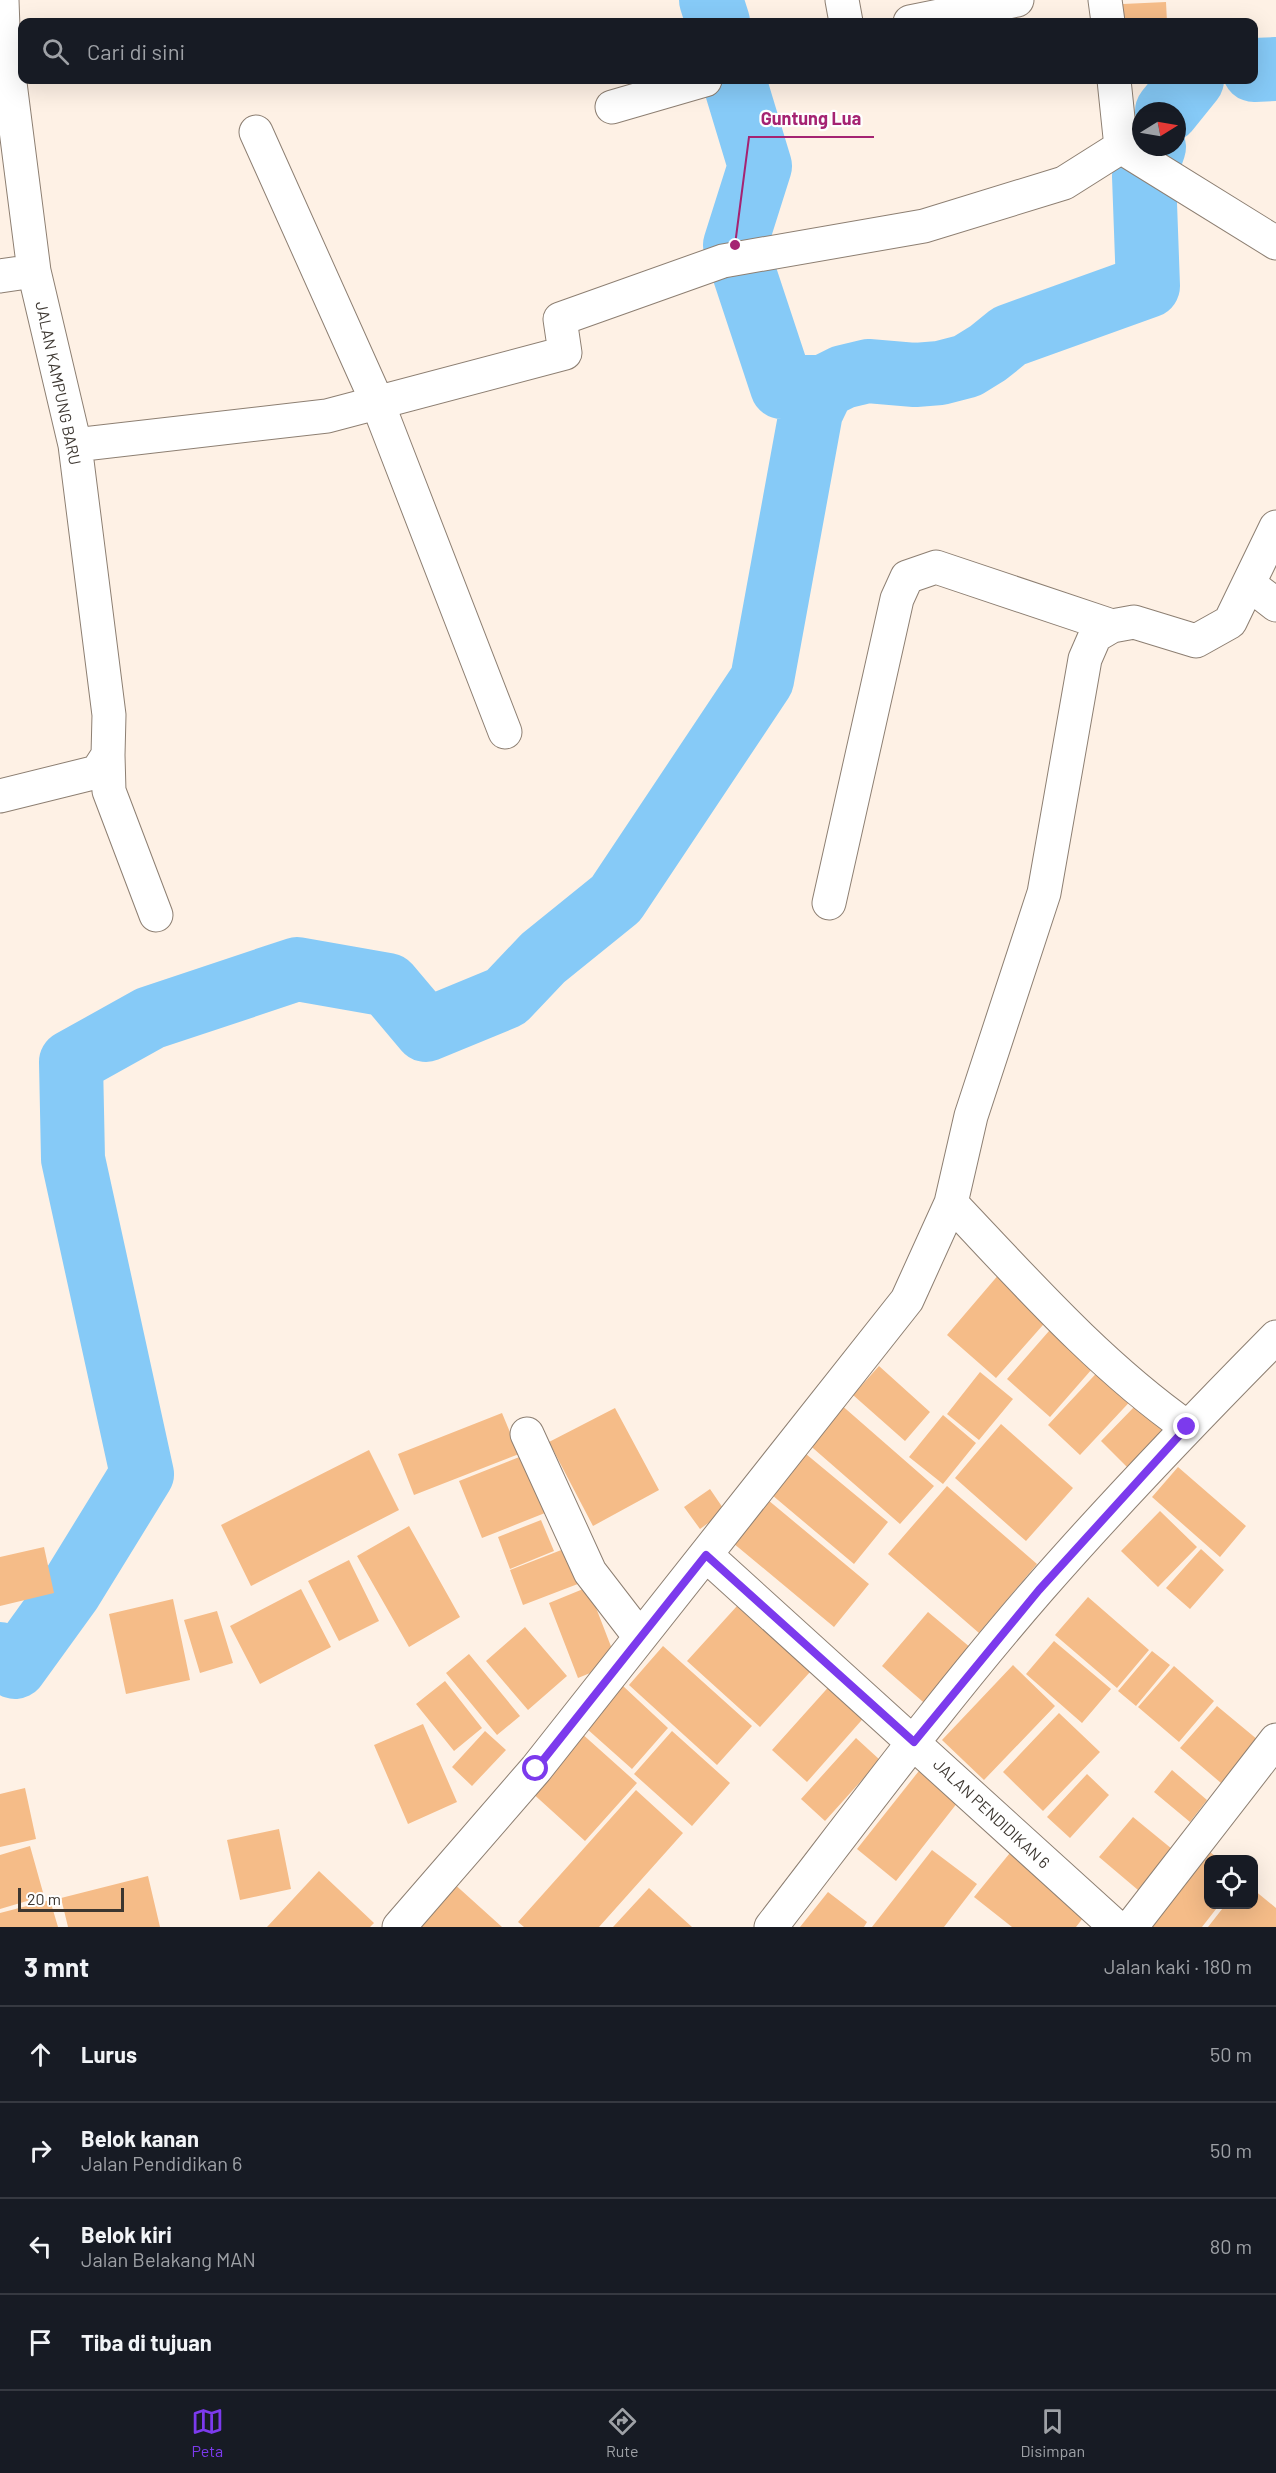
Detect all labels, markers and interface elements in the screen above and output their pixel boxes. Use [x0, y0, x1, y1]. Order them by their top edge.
search box [18, 18, 1258, 84]
icon: search [39, 35, 72, 68]
text: Cari di sini [87, 38, 185, 64]
callout: Guntung Lua [749, 101, 874, 137]
north arrow [1132, 102, 1186, 156]
text: Guntung Lua [761, 107, 861, 129]
street label: JALAN KAMPUNG BARU [32, 299, 86, 467]
route end [1173, 1413, 1199, 1439]
street label: JALAN PENDIDIKAN 6 [930, 1754, 1054, 1872]
route start [522, 1755, 548, 1781]
map controls [1204, 1855, 1258, 1909]
button: locate [1204, 1855, 1258, 1909]
scale bar [18, 1885, 124, 1912]
text: 20 m [27, 1889, 61, 1908]
text: 3 mnt [24, 1951, 89, 1982]
text: Jalan kaki · 180 m [1104, 1954, 1252, 1978]
icon: ahead [24, 2038, 57, 2071]
text: Lurus [81, 2041, 137, 2067]
text: 50 m [1210, 2042, 1252, 2066]
text: Belok kanan [81, 2125, 199, 2151]
icon: right [24, 2134, 57, 2167]
text: 50 m [1210, 2138, 1252, 2162]
text: Jalan Pendidikan 6 [81, 2151, 242, 2175]
text: Belok kiri [81, 2221, 172, 2247]
icon: left [24, 2230, 57, 2263]
text: 80 m [1210, 2234, 1252, 2258]
text: Jalan Belakang MAN [81, 2247, 256, 2271]
icon: arrive [24, 2326, 57, 2359]
text: Tiba di tujuan [81, 2329, 212, 2355]
tab: Peta [191, 2405, 224, 2460]
tab: Rute [606, 2405, 639, 2460]
tab: Disimpan [1020, 2405, 1085, 2460]

